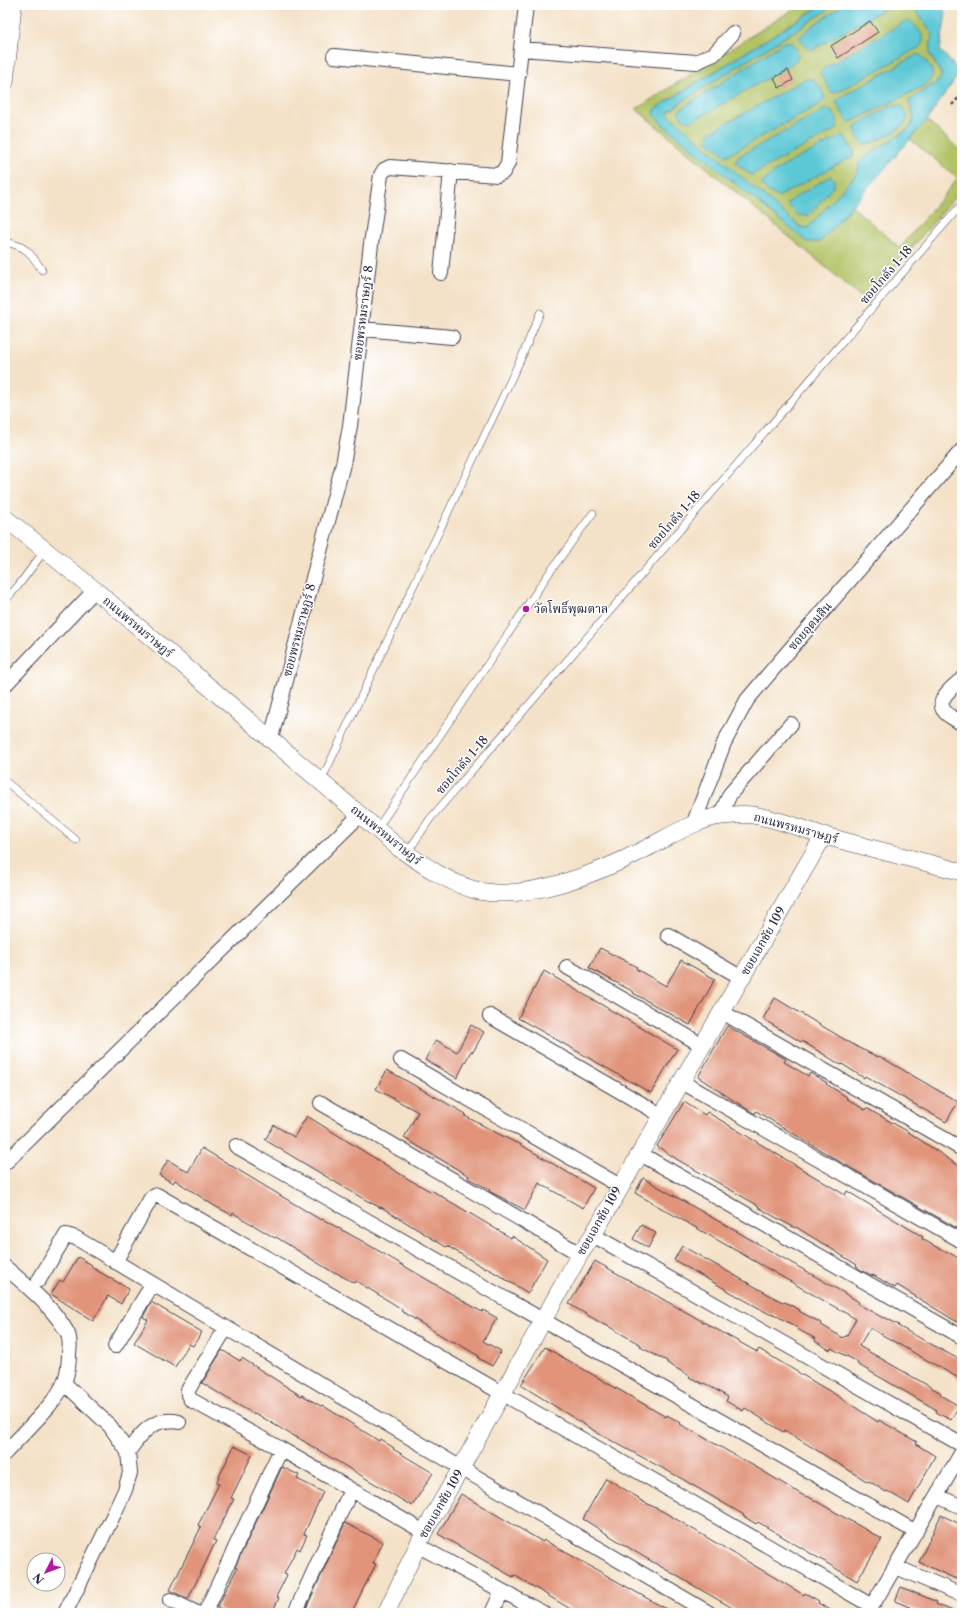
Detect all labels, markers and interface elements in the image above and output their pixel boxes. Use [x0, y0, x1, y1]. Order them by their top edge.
street label: ซอยโกดัง 1-18 [855, 242, 915, 307]
street label: ซอยพรหมราษฎร์ 8 [349, 265, 376, 361]
street label: ซอยโกดัง 1-18 [643, 487, 703, 552]
street label: ซอยพรหมราษฎร์ 8 [279, 582, 318, 678]
street label: ถนนพรหมราษฎร์ [100, 593, 177, 661]
street label: ซอยอุดมสิน [785, 598, 836, 654]
place label: วัดโพธิ์พุฒตาล [534, 600, 608, 617]
marker: วัดโพธิ์พุฒตาล [521, 604, 531, 614]
street label: ซอยโกดัง 1-18 [431, 732, 491, 797]
street label: ถนนพรหมราษฎร์ [348, 801, 425, 868]
street label: ถนนพรหมราษฎร์ [752, 809, 841, 846]
street label: ซอยเอกชัย 109 [737, 904, 788, 978]
street label: ซอยเอกชัย 109 [573, 1184, 624, 1258]
street label: ซอยเอกชัย 109 [415, 1467, 466, 1541]
north arrow [26, 1552, 66, 1592]
text: N [30, 1570, 47, 1587]

